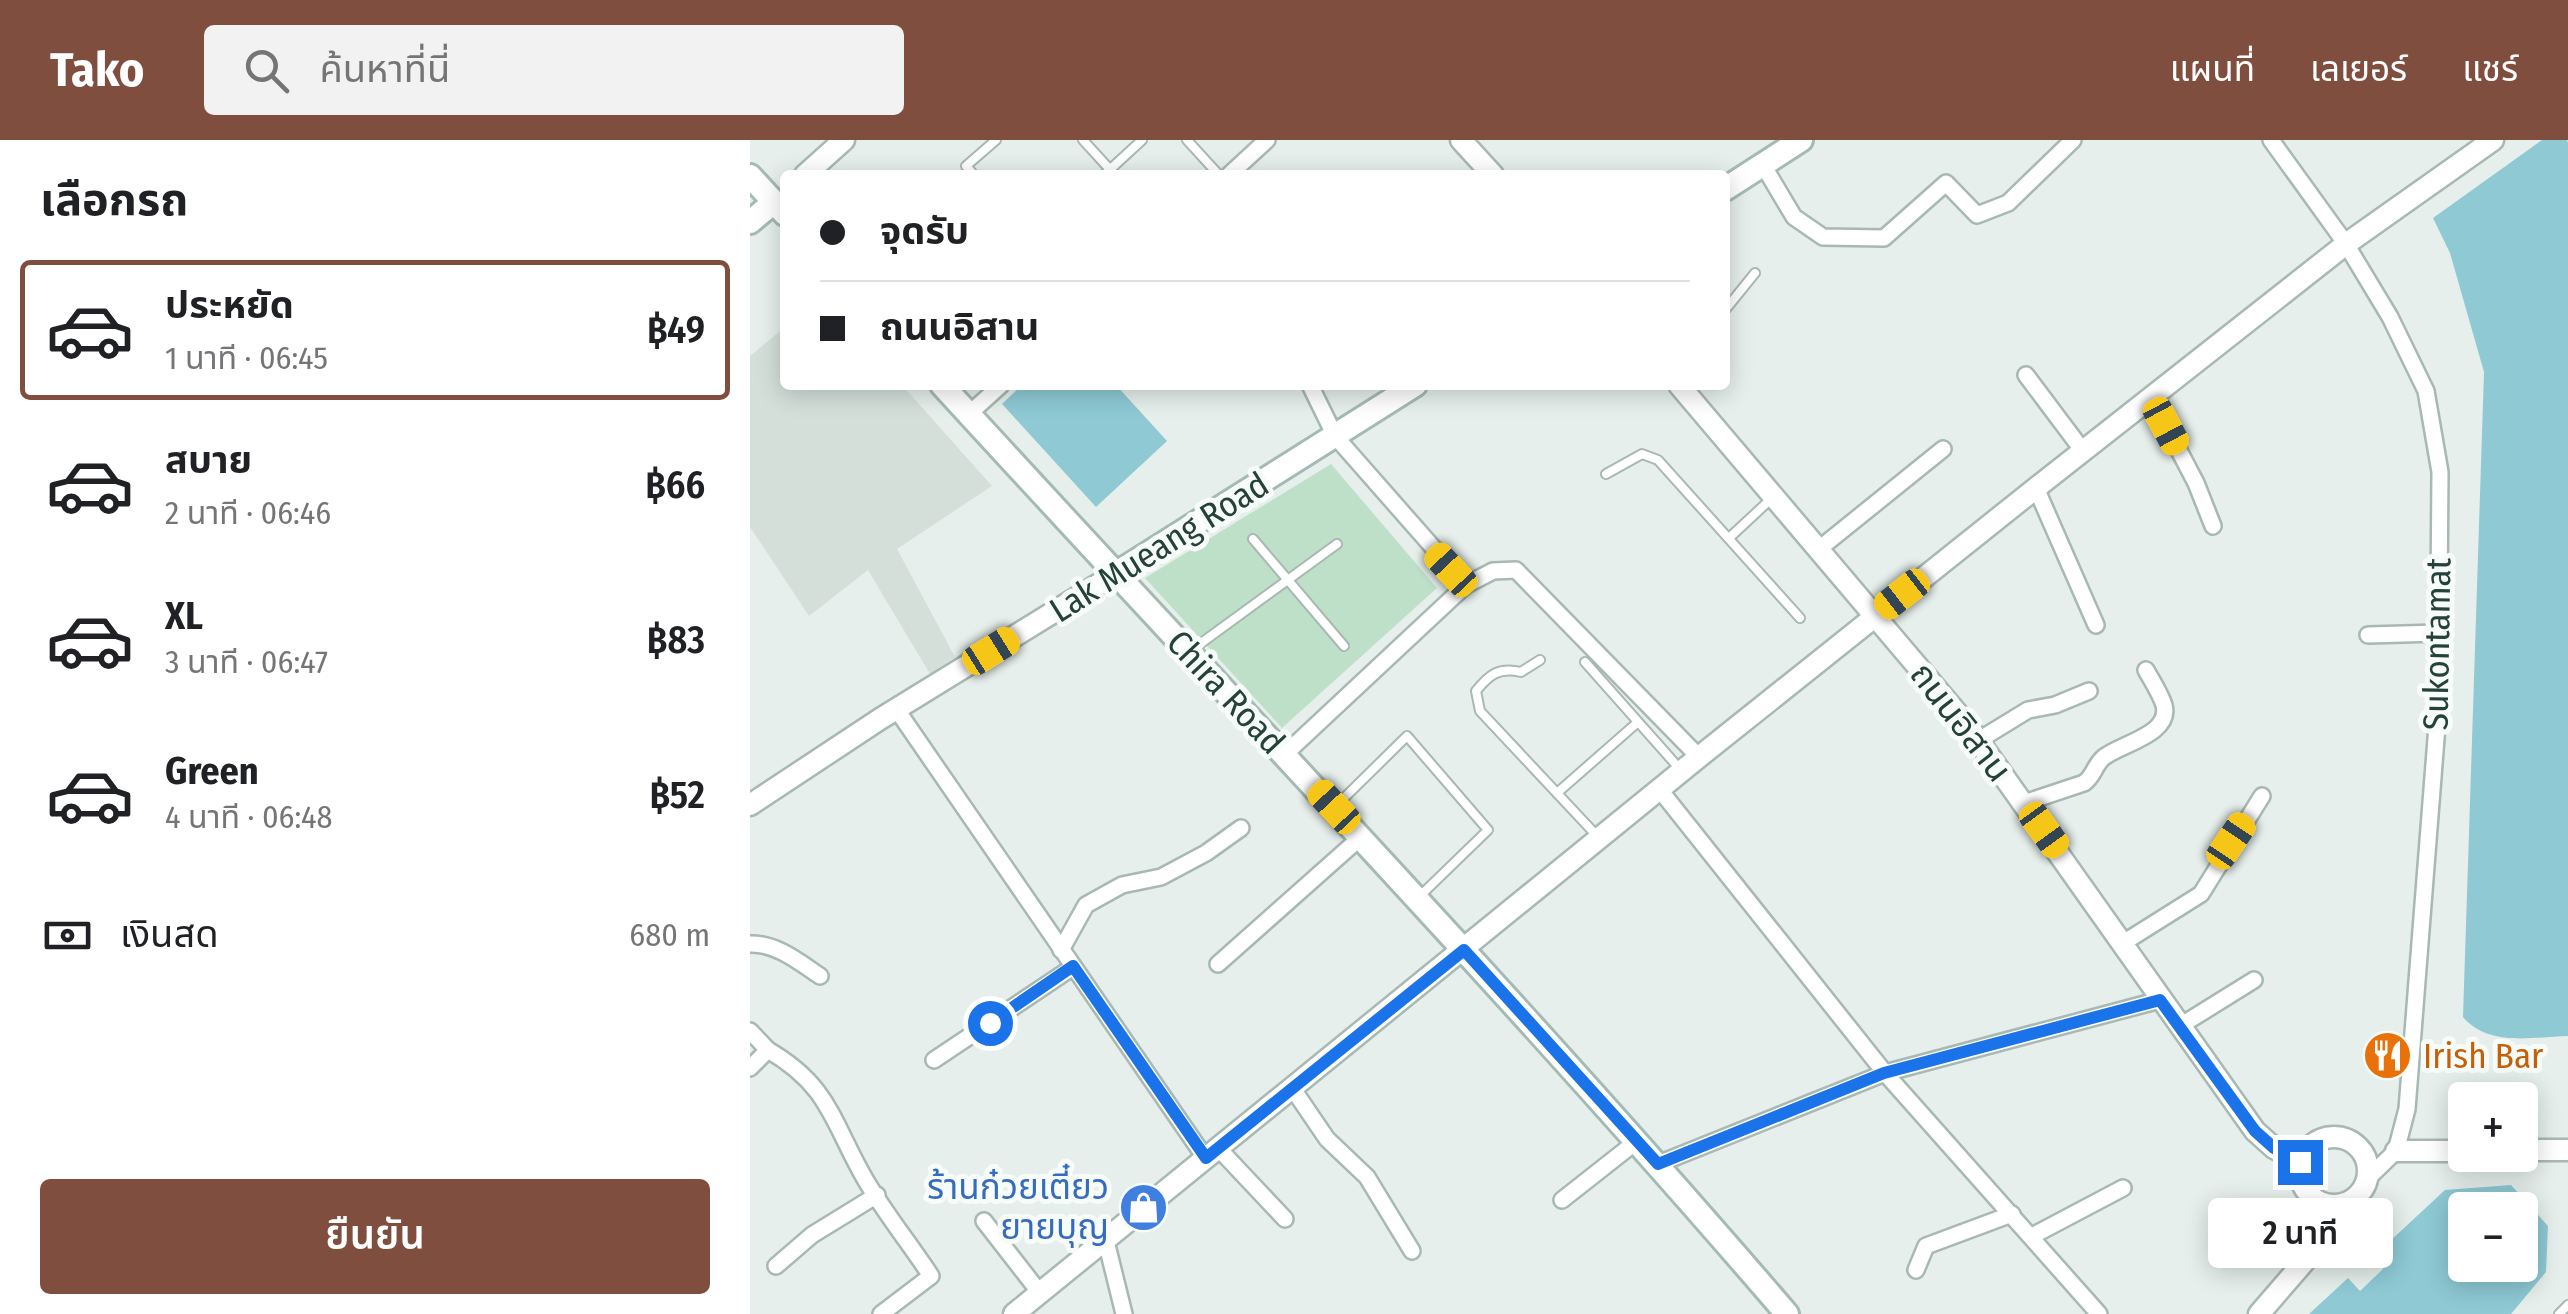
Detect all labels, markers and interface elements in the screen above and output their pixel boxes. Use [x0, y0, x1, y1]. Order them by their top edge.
search box [204, 25, 904, 115]
text: Tako [50, 41, 144, 99]
icon: search [239, 43, 294, 98]
text: ค้นหาที่นี่ [319, 46, 450, 92]
text: แผนที่ [2170, 48, 2255, 90]
text: เลเยอร์ [2310, 48, 2407, 90]
text: แชร์ [2462, 48, 2518, 90]
text: เลือกรถ [40, 173, 188, 227]
text: จุดรับ [880, 208, 969, 254]
text: ประหยัด [165, 282, 294, 328]
icon: car [45, 285, 135, 375]
text: ถนนอิสาน [880, 304, 1039, 350]
text: ฿49 [647, 307, 705, 353]
text: 1 นาที · 06:45 [165, 339, 328, 377]
car [2139, 392, 2193, 460]
text: สบาย [165, 437, 252, 483]
icon: car [45, 440, 135, 530]
text: ฿66 [645, 462, 705, 508]
street label: Lak Mueang Road [1042, 463, 1276, 631]
text: 2 นาที · 06:46 [165, 494, 331, 532]
car [1420, 538, 1482, 602]
street label: Sukontamat [2414, 557, 2460, 731]
car [1869, 564, 1935, 624]
text: XL [165, 593, 203, 639]
icon: car [45, 595, 135, 685]
text: ฿83 [647, 617, 705, 663]
street label: Chira Road [1158, 621, 1294, 763]
car [958, 622, 1024, 680]
text: 3 นาที · 06:47 [165, 643, 328, 681]
street label: ถนนอิสาน [1901, 654, 2021, 790]
text: Green [165, 748, 259, 794]
icon: car [45, 750, 135, 840]
text: ฿52 [649, 772, 705, 818]
car [1303, 775, 1365, 839]
car [2014, 797, 2074, 863]
text: 4 นาที · 06:48 [165, 798, 333, 836]
car [2202, 808, 2260, 874]
icon: cash [40, 908, 95, 963]
text: เงินสด [120, 911, 219, 957]
text: 680 m [629, 916, 710, 954]
route start [968, 1001, 1013, 1046]
restaurant icon: Irish Bar [2362, 1030, 2414, 1082]
place label: Irish Bar [2423, 1035, 2543, 1077]
map controls [2448, 1082, 2538, 1282]
button: + [2448, 1082, 2538, 1172]
route end [2278, 1140, 2323, 1185]
place label: ร้านก๋วยเตี๋ยว ยายบุญ [927, 1163, 1109, 1248]
button: ยืนยัน [40, 1179, 710, 1294]
shop icon: ร้านก๋วยเตี๋ยว ยายบุญ [1118, 1181, 1170, 1233]
button: − [2448, 1192, 2538, 1282]
callout: 2 นาที [2208, 1197, 2392, 1267]
text: 2 นาที [2263, 1214, 2338, 1252]

